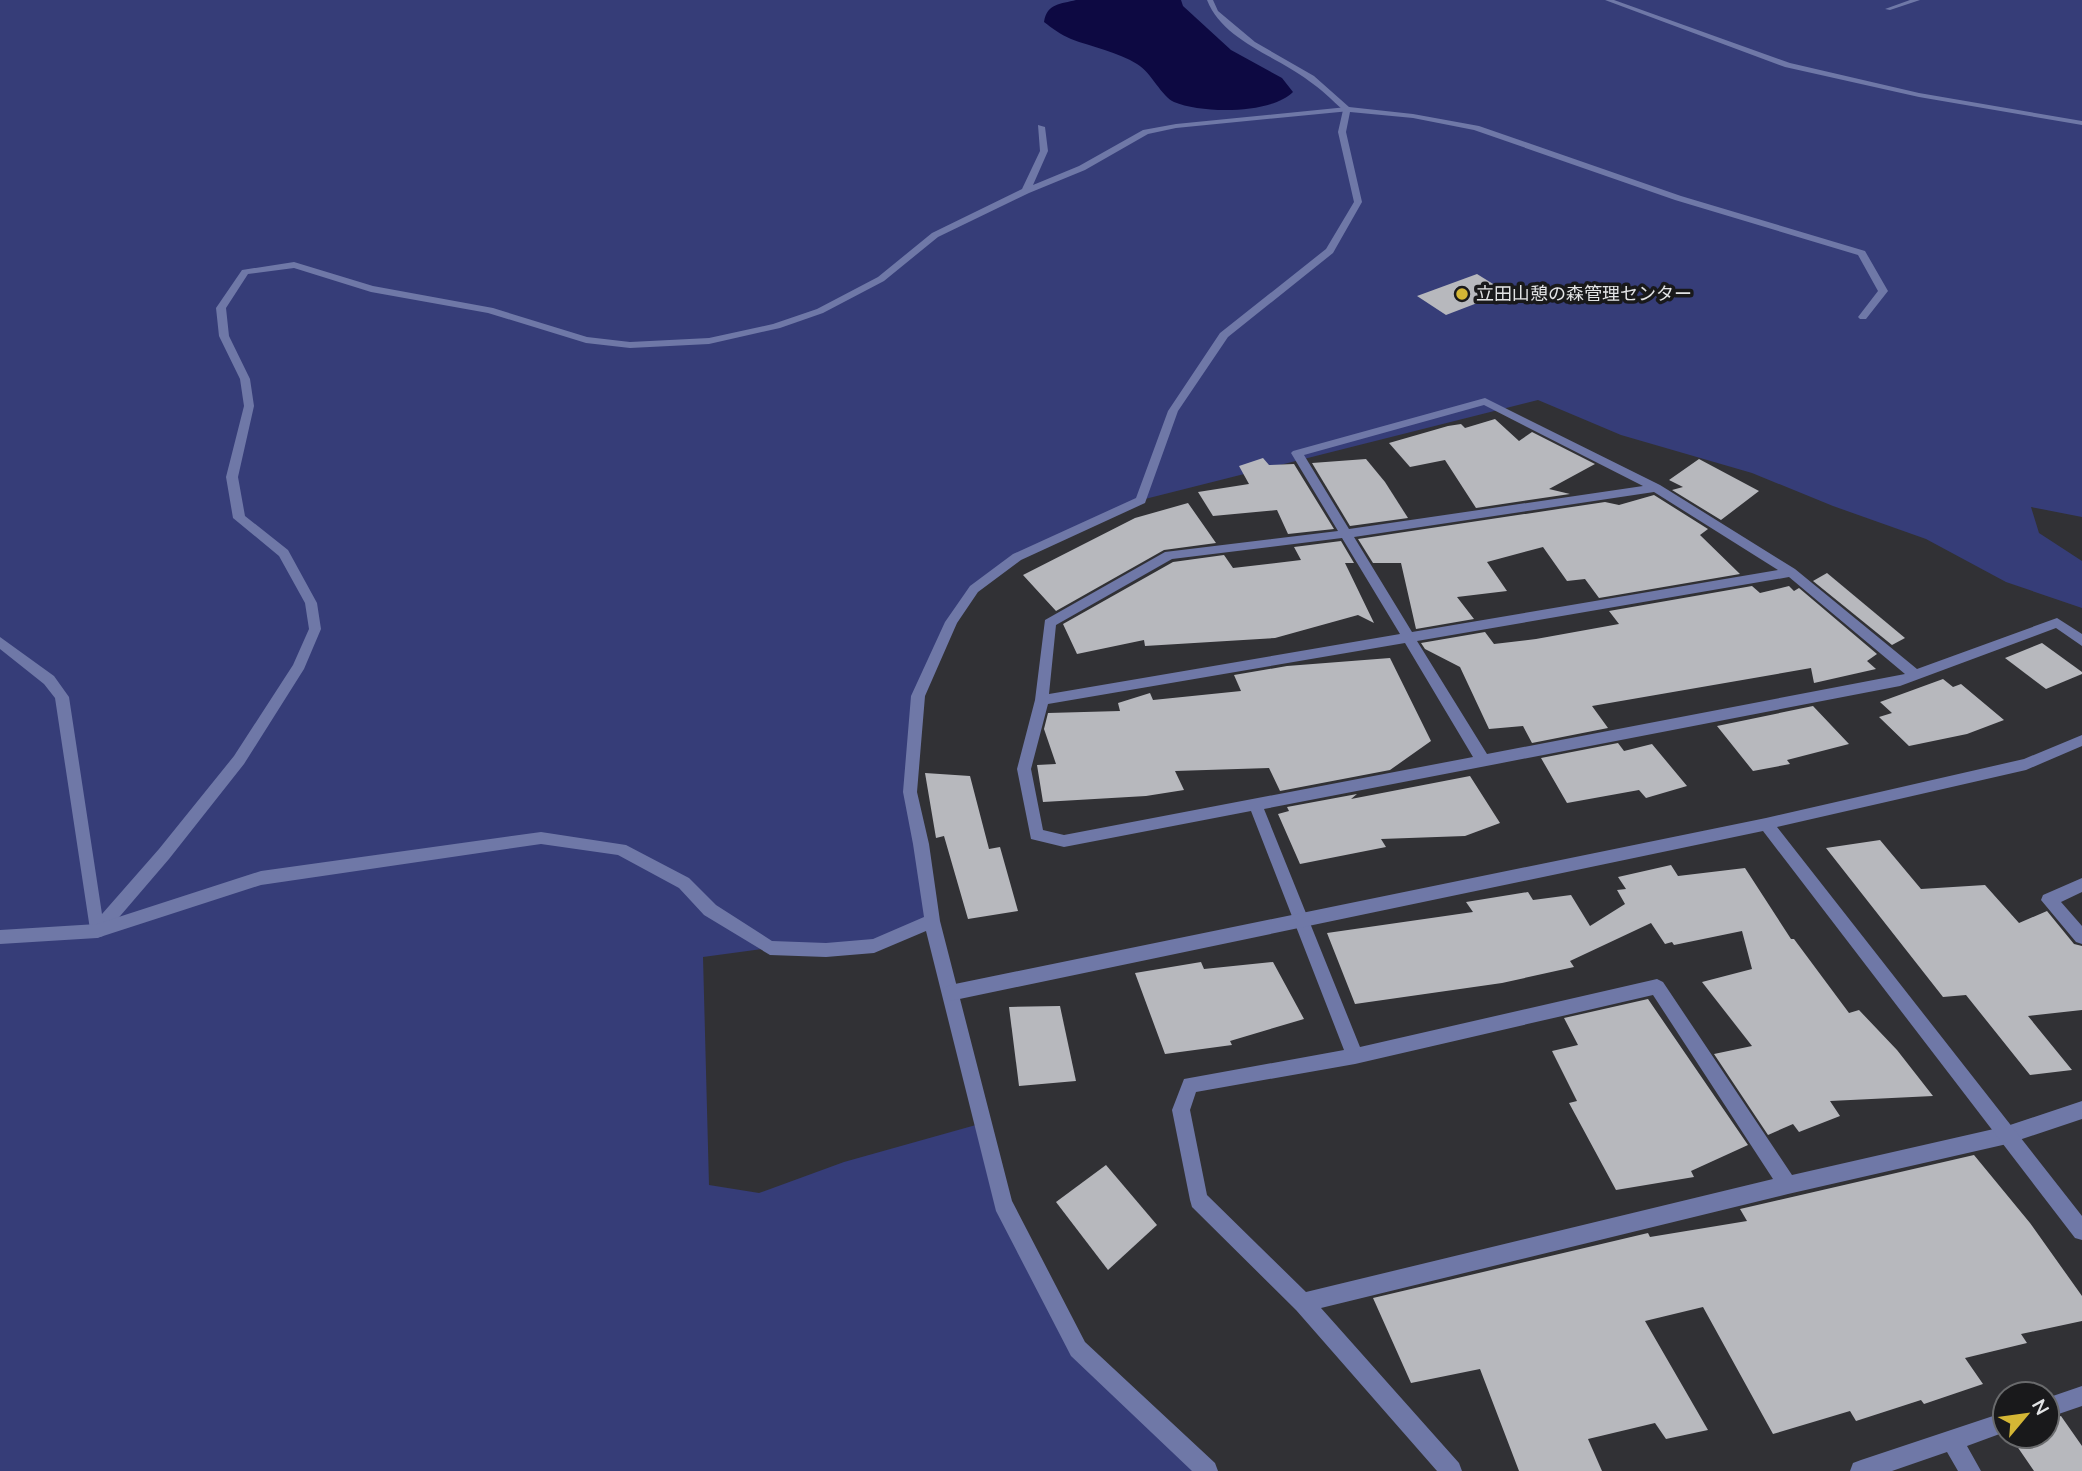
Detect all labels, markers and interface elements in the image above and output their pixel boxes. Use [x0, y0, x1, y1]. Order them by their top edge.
place label: 立田山憩の森管理センター [1476, 282, 1692, 305]
marker: 立田山憩の森管理センター [1454, 286, 1470, 302]
north arrow [1991, 1380, 2061, 1450]
text: N [2027, 1395, 2055, 1419]

